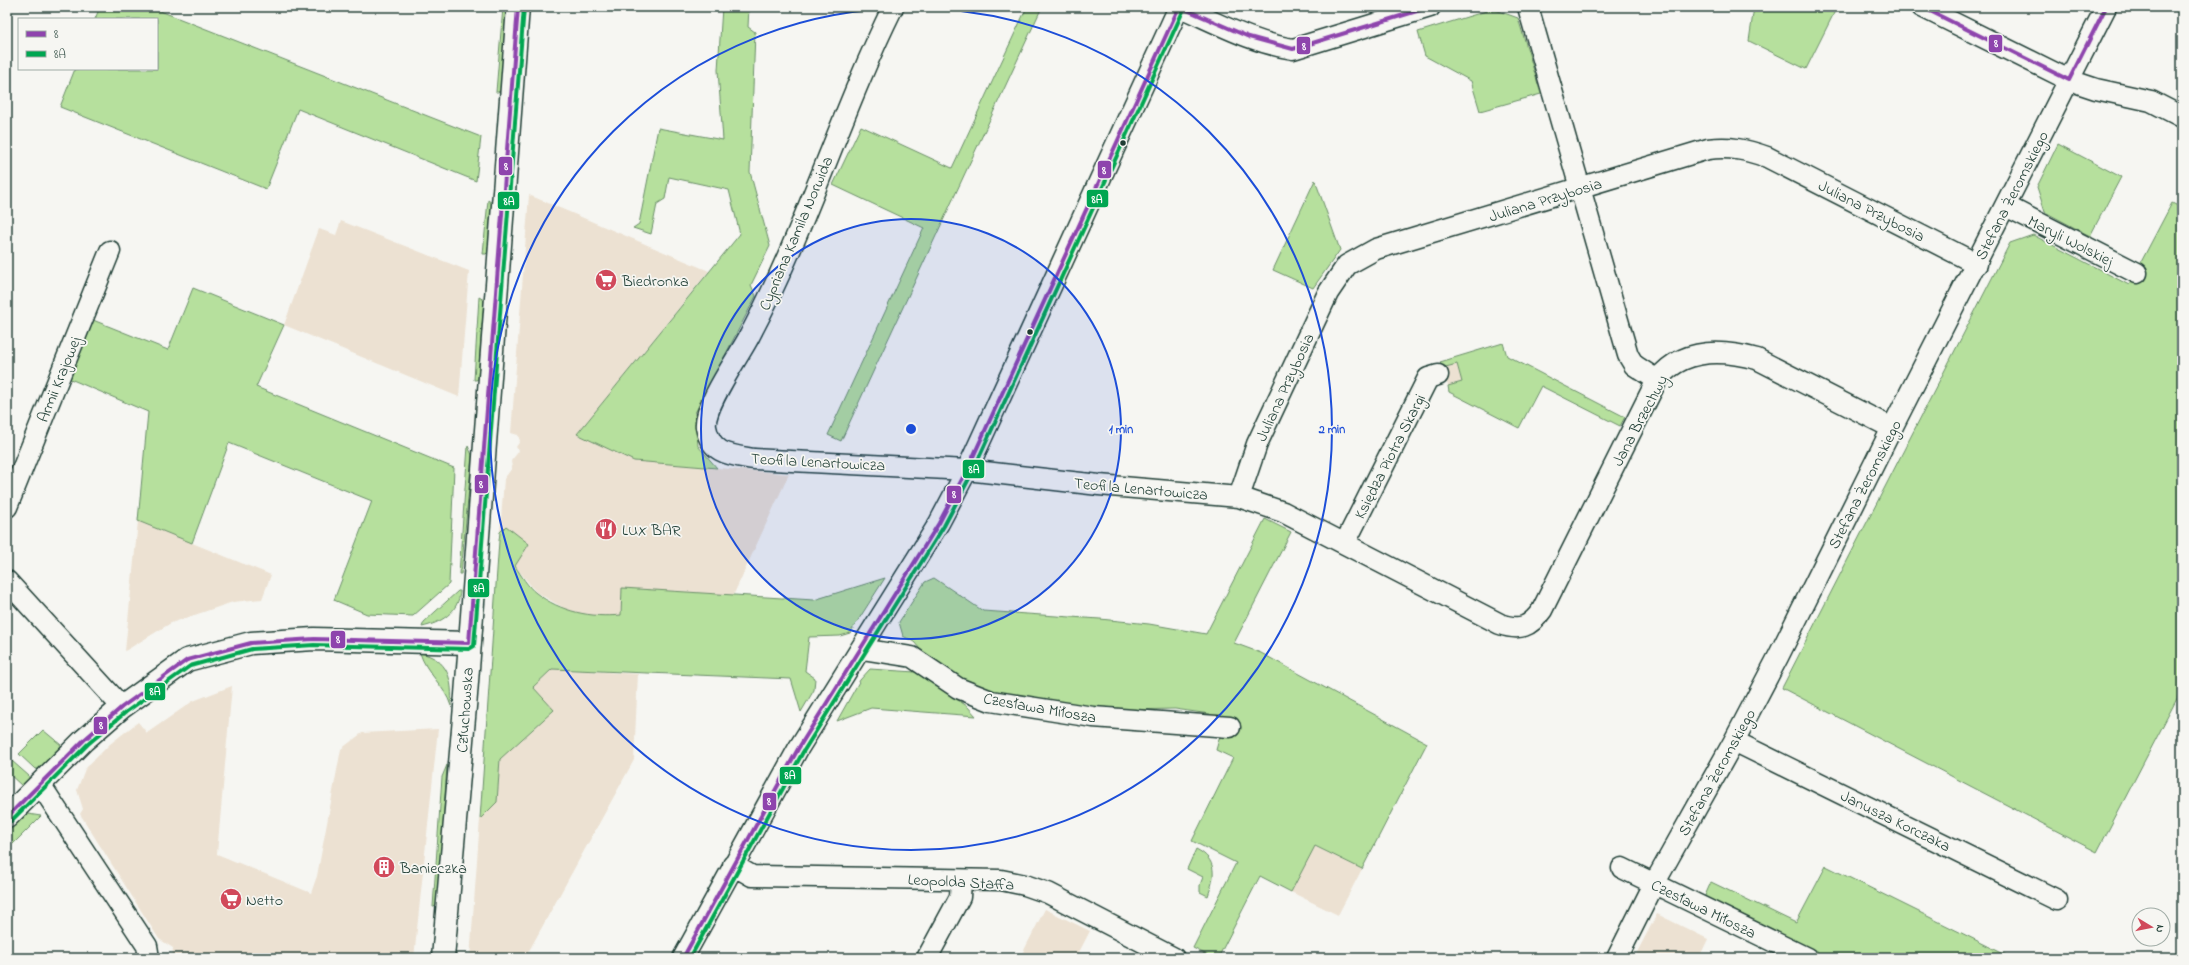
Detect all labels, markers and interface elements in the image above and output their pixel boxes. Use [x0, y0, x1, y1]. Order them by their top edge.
legend [18, 18, 158, 70]
text: 8 [54, 26, 59, 44]
line badge: 8 [1988, 34, 2003, 53]
line badge: 8 [1296, 36, 1311, 55]
text: 8 [1993, 36, 1999, 52]
text: 8 [1301, 39, 1307, 55]
text: 8A [54, 46, 66, 64]
street label: Stefana Żeromskiego [1970, 127, 2056, 265]
unlabelled marker [1118, 138, 1128, 148]
street label: Cypriana Kamila Norwida [753, 153, 840, 315]
line badge: 8 [498, 156, 513, 176]
text: 8 [503, 159, 509, 175]
line badge: 8 [1097, 160, 1112, 179]
text: 8 [1101, 163, 1107, 179]
street label: Juliana Przybosia [1486, 172, 1605, 229]
street label: Juliana Przybosia [1814, 175, 1929, 249]
line badge: 8A [1086, 189, 1109, 208]
line badge: 8A [497, 191, 520, 210]
text: 8A [1091, 192, 1103, 208]
text: 8A [503, 194, 515, 210]
street label: Maryli Wolskiej [2023, 210, 2118, 274]
supermarket icon: Biedronka [593, 267, 619, 293]
place label: Biedronka [621, 270, 689, 294]
unlabelled marker [1025, 327, 1035, 337]
street label: Juliana Przybosia [1250, 330, 1321, 446]
street label: Armii Krajowej [32, 332, 88, 426]
street label: Jana Brzechwy [1607, 371, 1675, 471]
street label: Księdza Piotra Skargi [1349, 390, 1433, 524]
street label: Stefana Żeromskiego [1823, 416, 1909, 554]
text: 1 min [1109, 421, 1133, 439]
text: 2 min [1318, 421, 1345, 439]
centre of rings [904, 422, 918, 436]
street label: Teofila Lenartowicza [750, 447, 886, 478]
line badge: 8A [962, 459, 985, 479]
text: 8A [968, 462, 980, 478]
street label: Teofila Lenartowicza [1073, 472, 1209, 508]
line badge: 8 [474, 474, 489, 494]
text: 8 [478, 477, 484, 493]
line badge: 8 [946, 485, 962, 504]
text: 8 [951, 487, 957, 503]
restaurant icon: LUX BAR [593, 516, 619, 542]
place label: LUX BAR [622, 519, 681, 543]
line badge: 8A [467, 578, 490, 598]
text: 8A [473, 581, 485, 597]
line badge: 8 [330, 630, 346, 649]
text: 8 [335, 632, 341, 648]
street label: Człuchowska [451, 667, 481, 754]
line badge: 8A [144, 682, 166, 701]
text: 8A [149, 684, 161, 700]
street label: Czesława Miłosza [981, 687, 1098, 731]
street label: Stefana Żeromskiego [1673, 705, 1763, 841]
line badge: 8 [93, 716, 108, 735]
text: 8 [98, 718, 104, 734]
line badge: 8A [779, 766, 802, 785]
text: 8A [784, 768, 796, 784]
street label: Janusza Korczaka [1836, 785, 1954, 859]
line badge: 8 [762, 792, 777, 811]
text: 8 [766, 794, 772, 810]
building icon: Banieczka [371, 854, 397, 880]
place label: Banieczka [399, 857, 467, 881]
street label: Leopolda Staffa [907, 868, 1015, 898]
street label: Czesława Miłosza [1647, 874, 1760, 946]
supermarket icon: Netto [218, 886, 244, 912]
place label: Netto [246, 889, 283, 913]
north arrow [2131, 907, 2171, 947]
text: N [2151, 924, 2168, 934]

